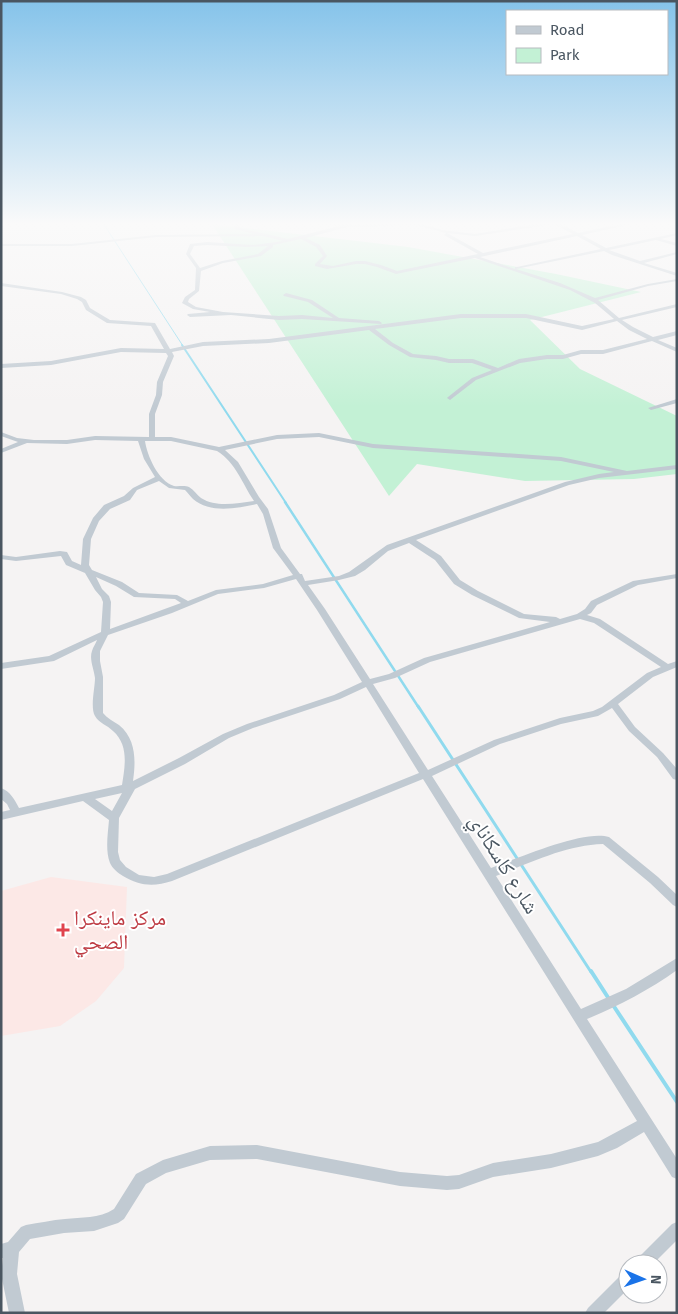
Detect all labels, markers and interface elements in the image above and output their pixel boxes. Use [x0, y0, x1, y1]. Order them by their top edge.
legend [506, 10, 668, 75]
text: Road [550, 21, 585, 39]
text: Park [550, 46, 580, 64]
street label: شارع كاسكاناي [460, 809, 545, 920]
place label: مركز ماينكرا الصحي [74, 905, 166, 958]
marker: مركز ماينكرا الصحي [56, 923, 70, 937]
north arrow [618, 1254, 668, 1304]
text: N [647, 1274, 664, 1284]

